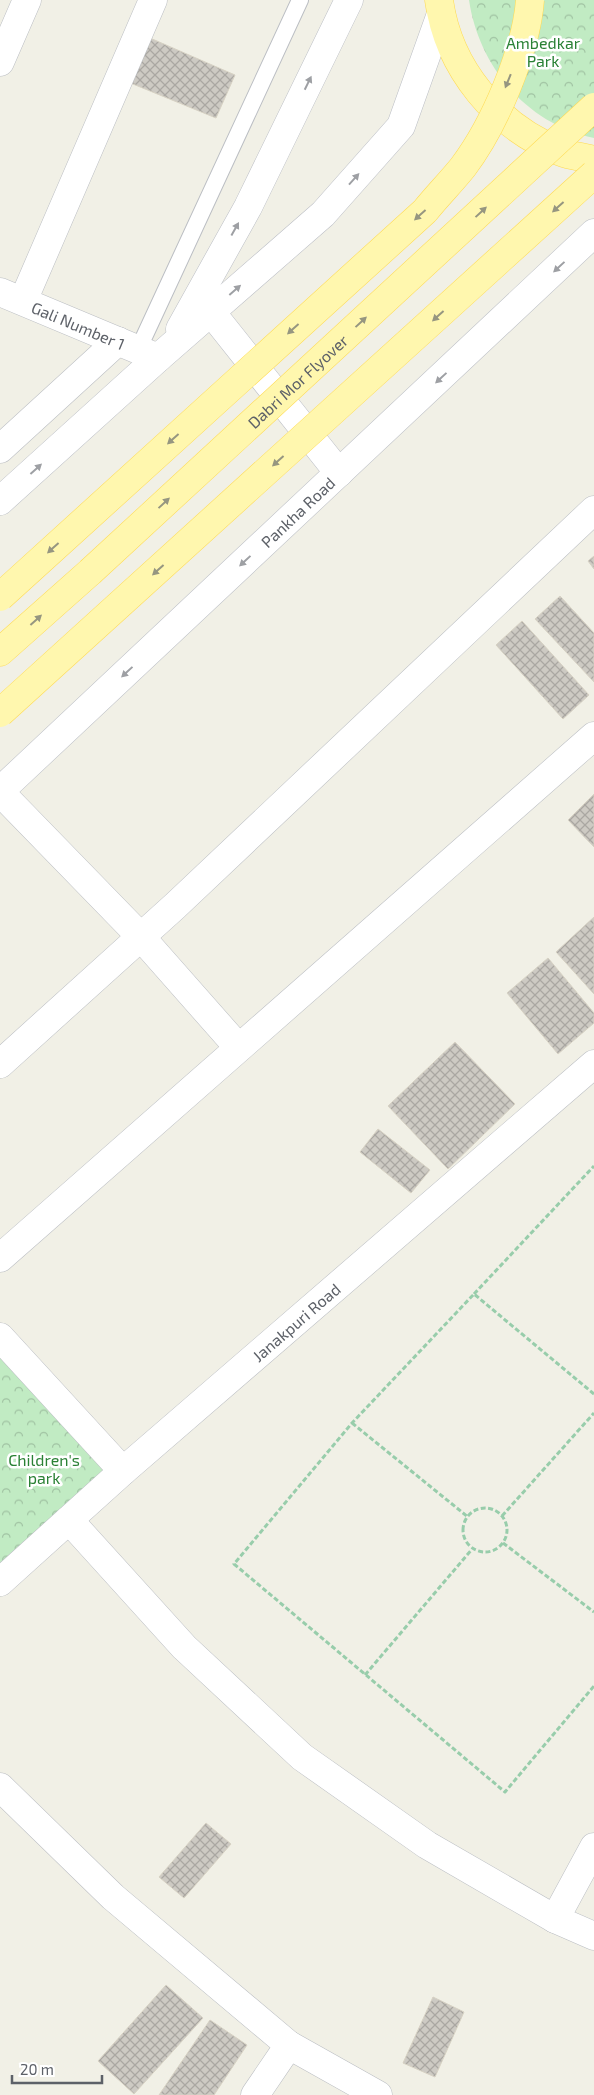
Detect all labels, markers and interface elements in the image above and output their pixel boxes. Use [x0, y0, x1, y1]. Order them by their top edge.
park label: Ambedkar Park [506, 33, 581, 70]
one-way arrow [504, 74, 512, 88]
one-way arrow [304, 76, 312, 90]
one-way arrow [348, 174, 360, 186]
one-way arrow [552, 201, 564, 213]
one-way arrow [474, 206, 486, 218]
one-way arrow [414, 209, 426, 221]
one-way arrow [231, 222, 240, 235]
one-way arrow [553, 261, 565, 273]
one-way arrow [229, 284, 241, 296]
street label: Gali Number 1 [29, 297, 128, 353]
one-way arrow [432, 310, 444, 322]
one-way arrow [355, 316, 367, 328]
one-way arrow [287, 323, 299, 335]
street label: Dabri Mor Flyover [243, 330, 352, 432]
one-way arrow [435, 372, 447, 384]
one-way arrow [167, 433, 179, 445]
one-way arrow [273, 455, 285, 467]
one-way arrow [30, 463, 43, 474]
street label: Pankha Road [257, 472, 338, 551]
one-way arrow [158, 497, 170, 509]
one-way arrow [46, 543, 59, 554]
one-way arrow [240, 555, 252, 567]
one-way arrow [152, 564, 164, 576]
one-way arrow [30, 614, 43, 625]
one-way arrow [121, 666, 133, 678]
street label: Janakpuri Road [248, 1279, 343, 1365]
park label: Children's park [8, 1450, 80, 1487]
scale bar [12, 2052, 102, 2084]
text: 20 m [20, 2060, 54, 2078]

